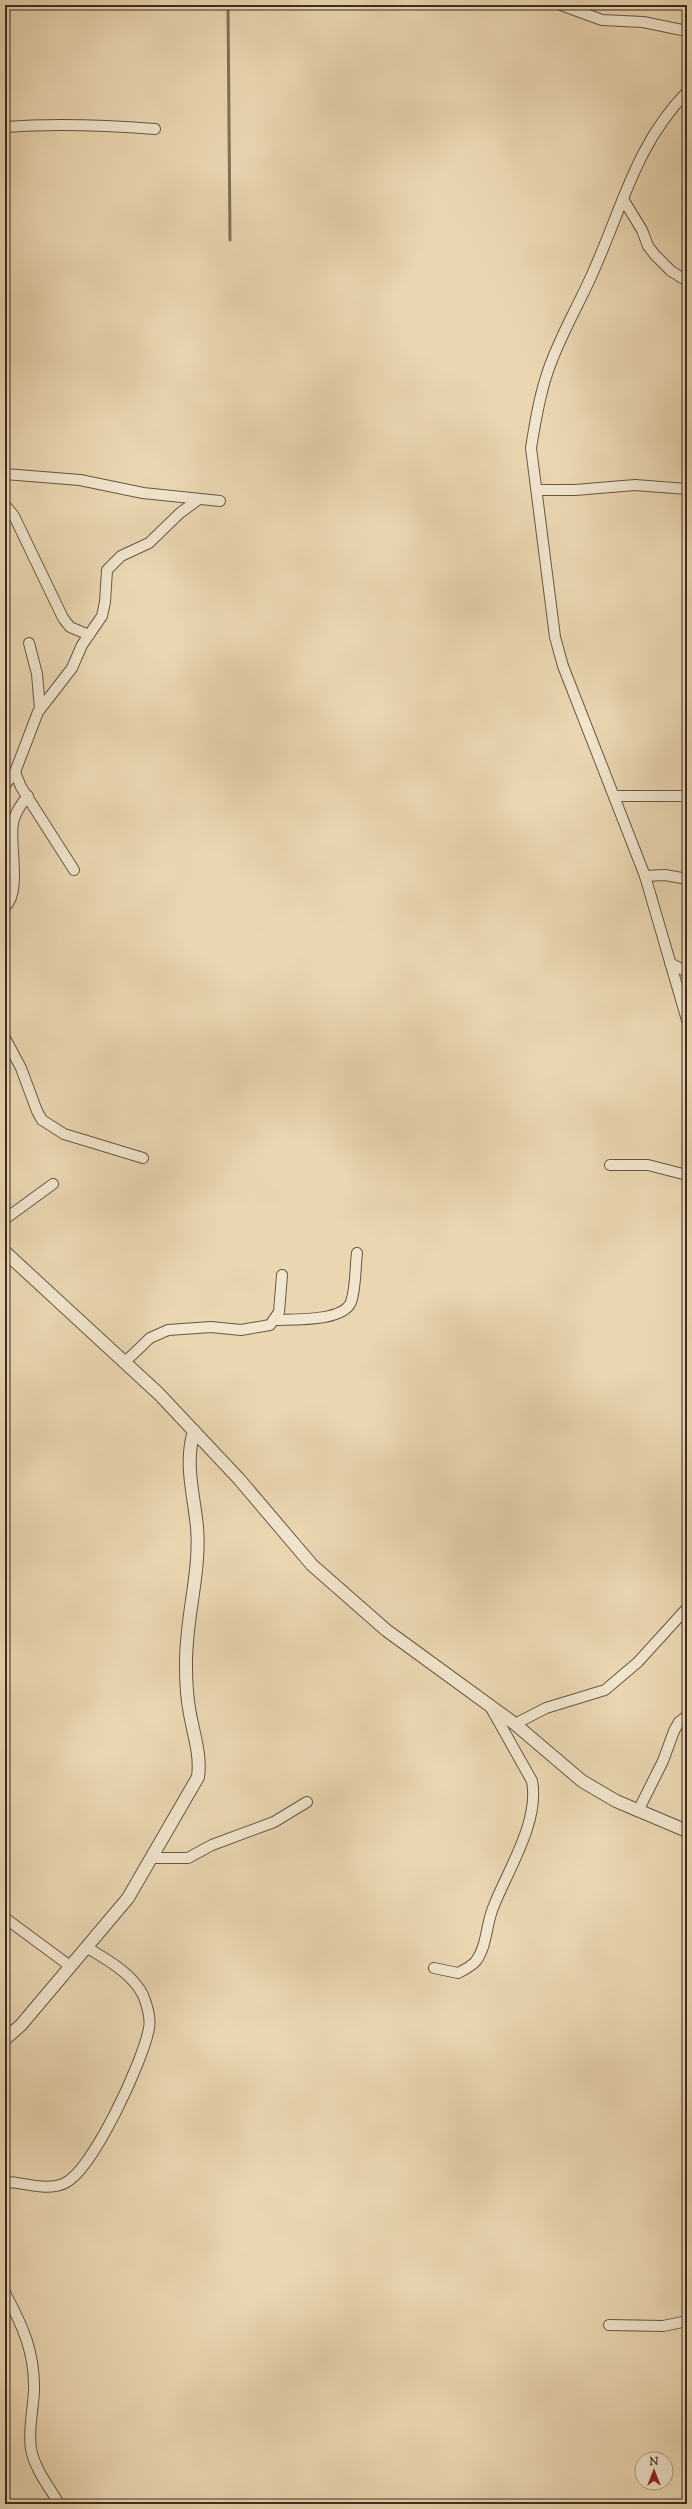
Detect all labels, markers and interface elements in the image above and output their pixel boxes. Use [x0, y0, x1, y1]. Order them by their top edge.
north arrow [634, 2451, 674, 2491]
text: N [649, 2454, 659, 2470]

